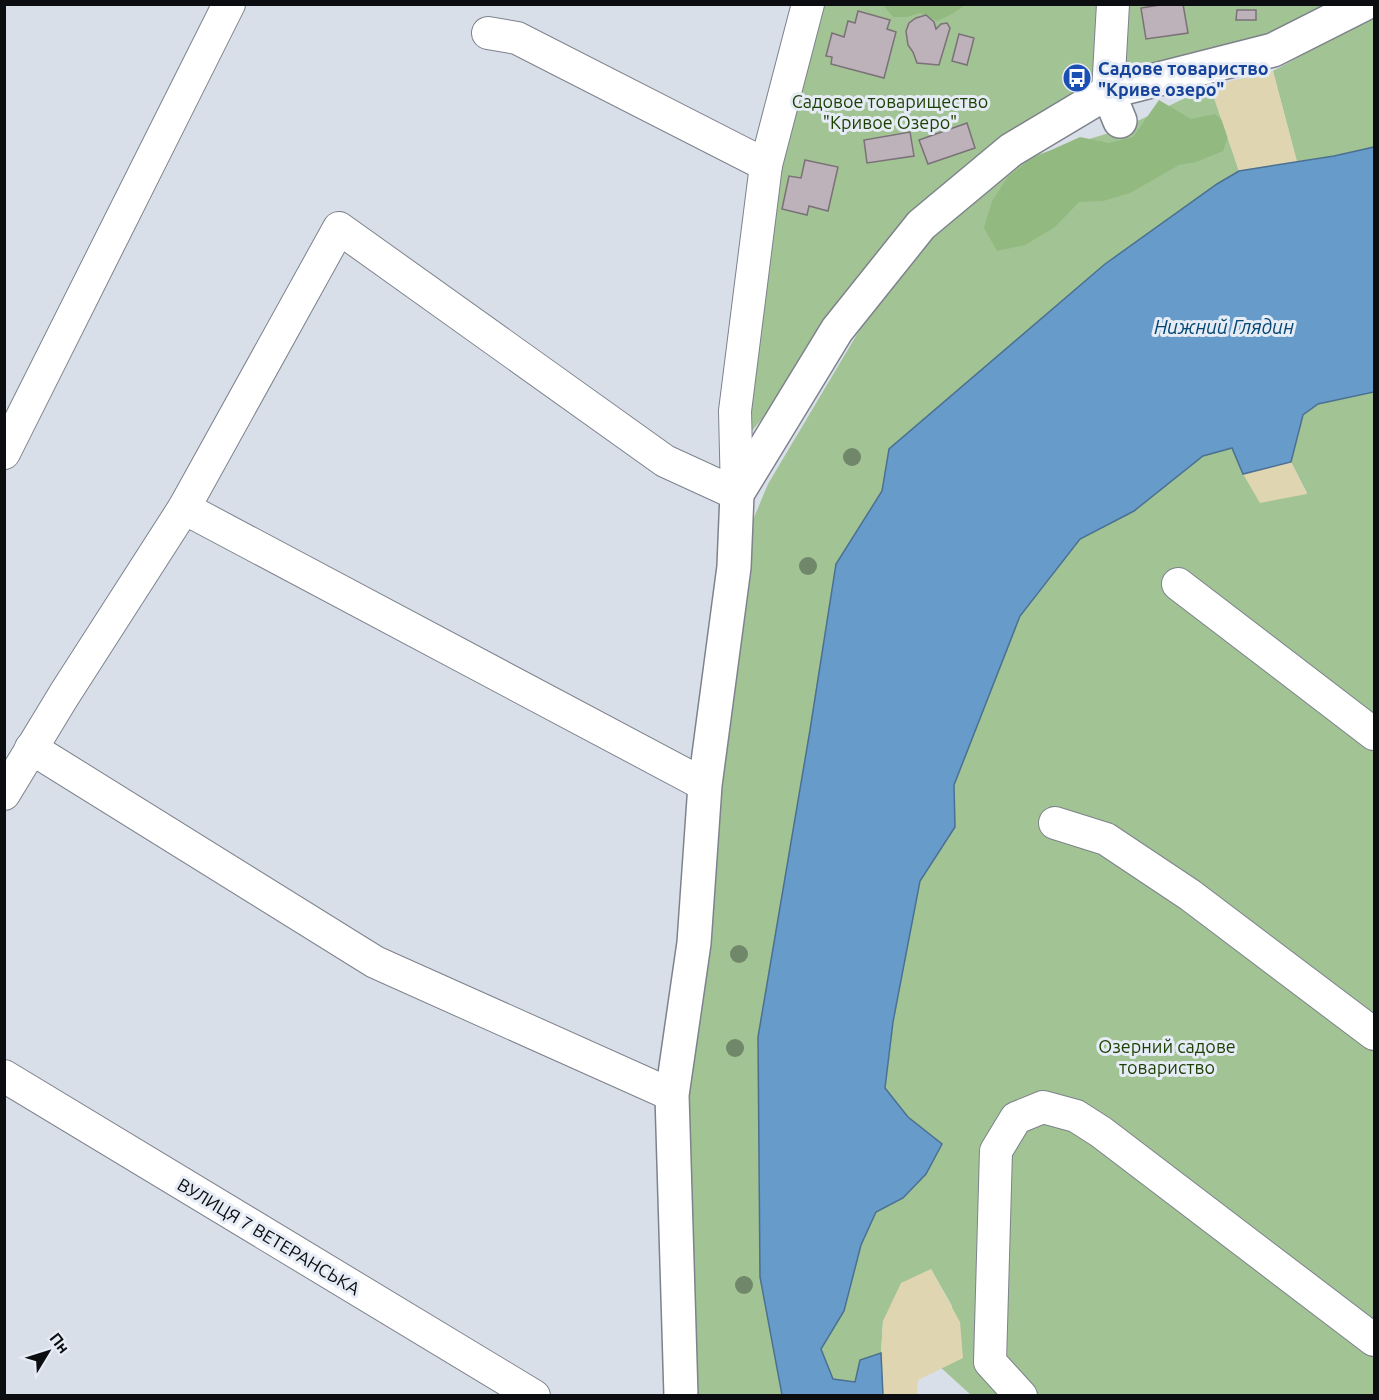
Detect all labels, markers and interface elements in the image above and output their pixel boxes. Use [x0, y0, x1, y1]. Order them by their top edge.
place label: Садове товариство "Криве озеро" [1098, 58, 1269, 99]
bus stop icon: Садове товариство "Криве озеро" [1061, 62, 1093, 94]
park label: Садовое товарищество "Кривое Озеро" [792, 91, 988, 132]
water label: Нижний Глядин [1154, 315, 1294, 338]
park label: Озерний садове товариство [1098, 1036, 1236, 1077]
street label: ВУЛИЦЯ 7 ВЕТЕРАНСЬКА [174, 1174, 364, 1299]
north arrow [18, 1322, 78, 1382]
text: Пн [46, 1329, 73, 1357]

